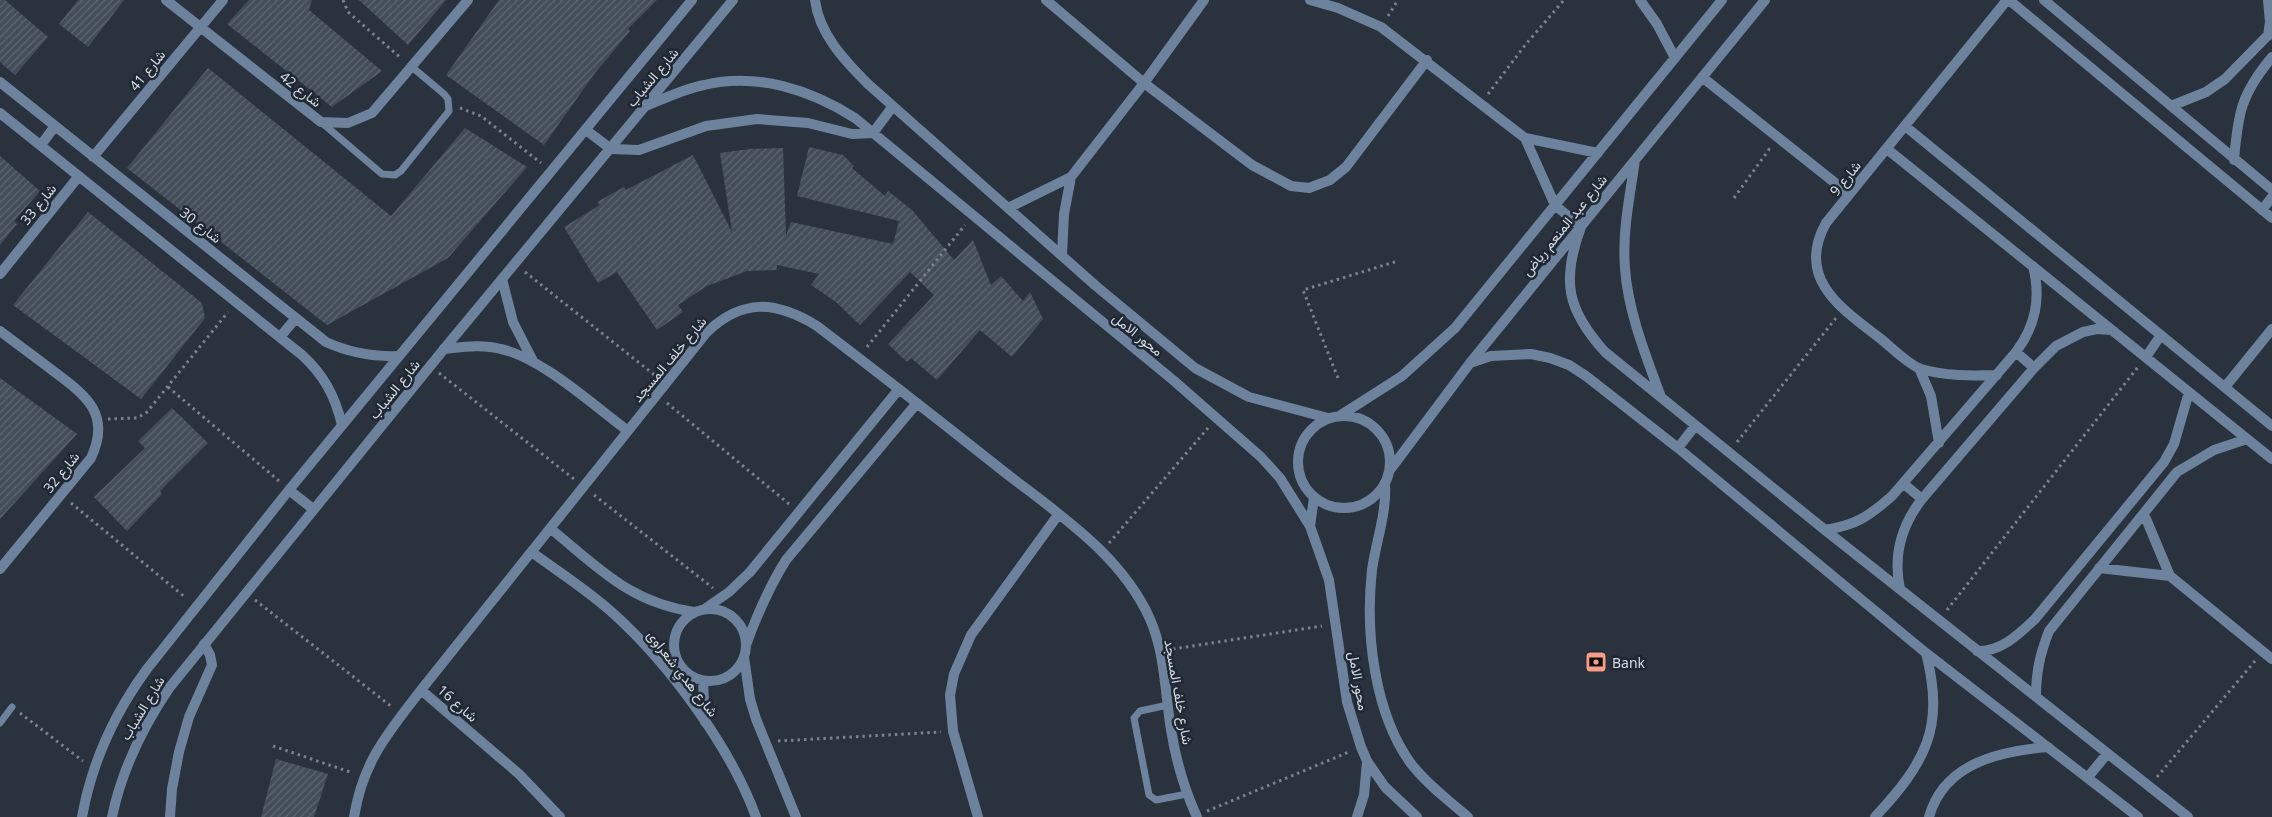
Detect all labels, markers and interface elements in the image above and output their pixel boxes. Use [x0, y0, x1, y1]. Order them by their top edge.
street label: شارع الشباب [622, 43, 684, 112]
street label: شارع 41 [125, 45, 171, 96]
street label: شارع 42 [275, 67, 326, 113]
street label: شارع 9 [1825, 157, 1866, 201]
street label: شارع عبد المنعم رياض [1517, 170, 1613, 281]
street label: شارع 33 [16, 179, 62, 230]
street label: شارع 30 [175, 203, 226, 249]
street label: محور الامل [1109, 308, 1167, 360]
street label: شارع خلف المسجد [628, 312, 712, 407]
street label: شارع الشباب [364, 355, 425, 424]
street label: شارع 32 [39, 447, 85, 498]
street label: شارع هدي شعراوى [641, 626, 723, 722]
street label: شارع خلف المسجد [1158, 638, 1198, 746]
street label: محور الامل [1344, 650, 1374, 712]
bank icon: Bank [1584, 650, 1608, 674]
place label: Bank [1612, 653, 1646, 672]
street label: شارع الشباب [115, 672, 170, 745]
street label: شارع 16 [432, 680, 482, 727]

